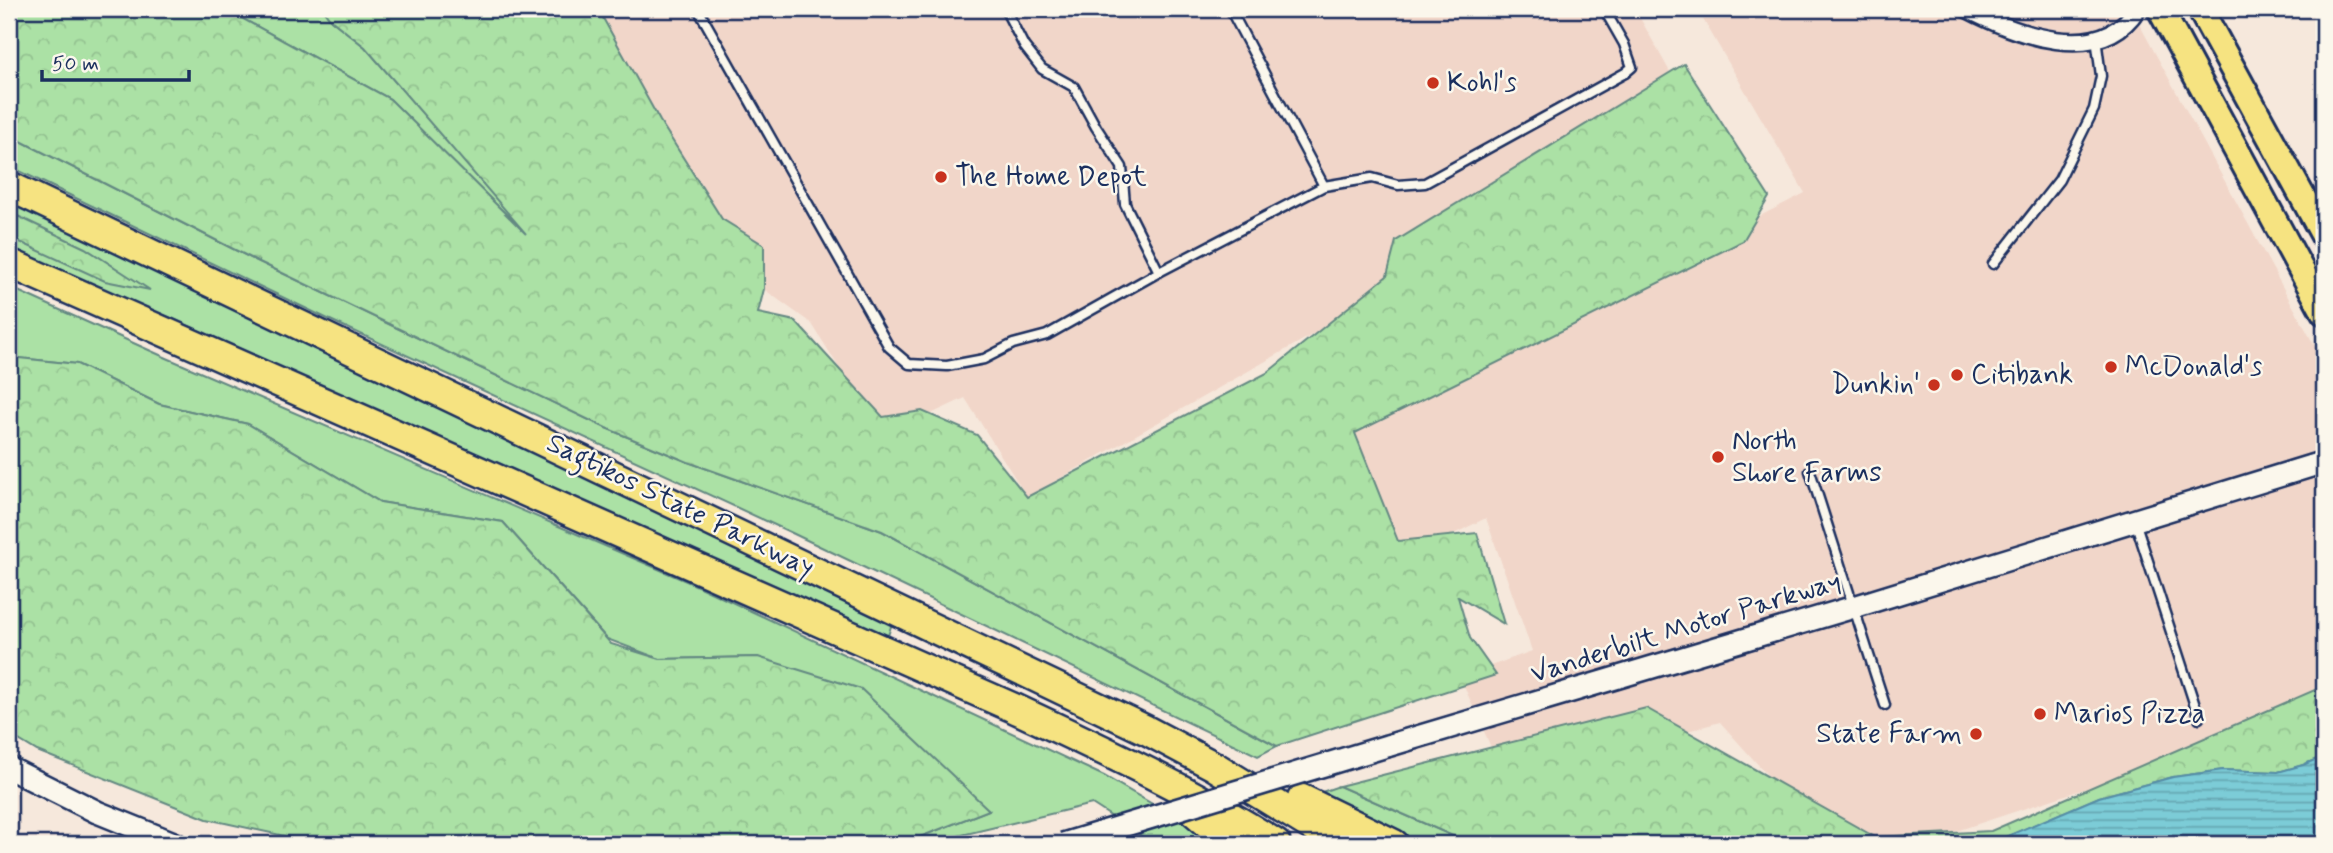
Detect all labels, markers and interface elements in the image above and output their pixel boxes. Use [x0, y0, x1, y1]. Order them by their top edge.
scale bar [42, 38, 189, 82]
text: 50 m [52, 50, 99, 78]
place label: Kohl's [1447, 65, 1517, 102]
marker: Kohl's [1425, 75, 1441, 91]
place label: The Home Depot [955, 159, 1147, 196]
marker: The Home Depot [933, 169, 949, 185]
place label: McDonald's [2125, 349, 2262, 386]
place label: Citibank [1971, 357, 2073, 394]
marker: McDonald's [2103, 359, 2119, 375]
place label: Dunkin' [1831, 367, 1920, 404]
marker: Citibank [1949, 367, 1965, 383]
marker: Dunkin' [1926, 377, 1942, 393]
place label: North Shore Farms [1732, 423, 1882, 492]
street label: Sagtikos State Parkway [539, 425, 820, 590]
marker: North Shore Farms [1710, 449, 1726, 465]
street label: Vanderbilt Motor Parkway [1526, 563, 1846, 693]
place label: Marios Pizza [2054, 696, 2205, 733]
marker: Marios Pizza [2032, 706, 2048, 722]
place label: State Farm [1816, 716, 1962, 753]
marker: State Farm [1968, 726, 1984, 742]

